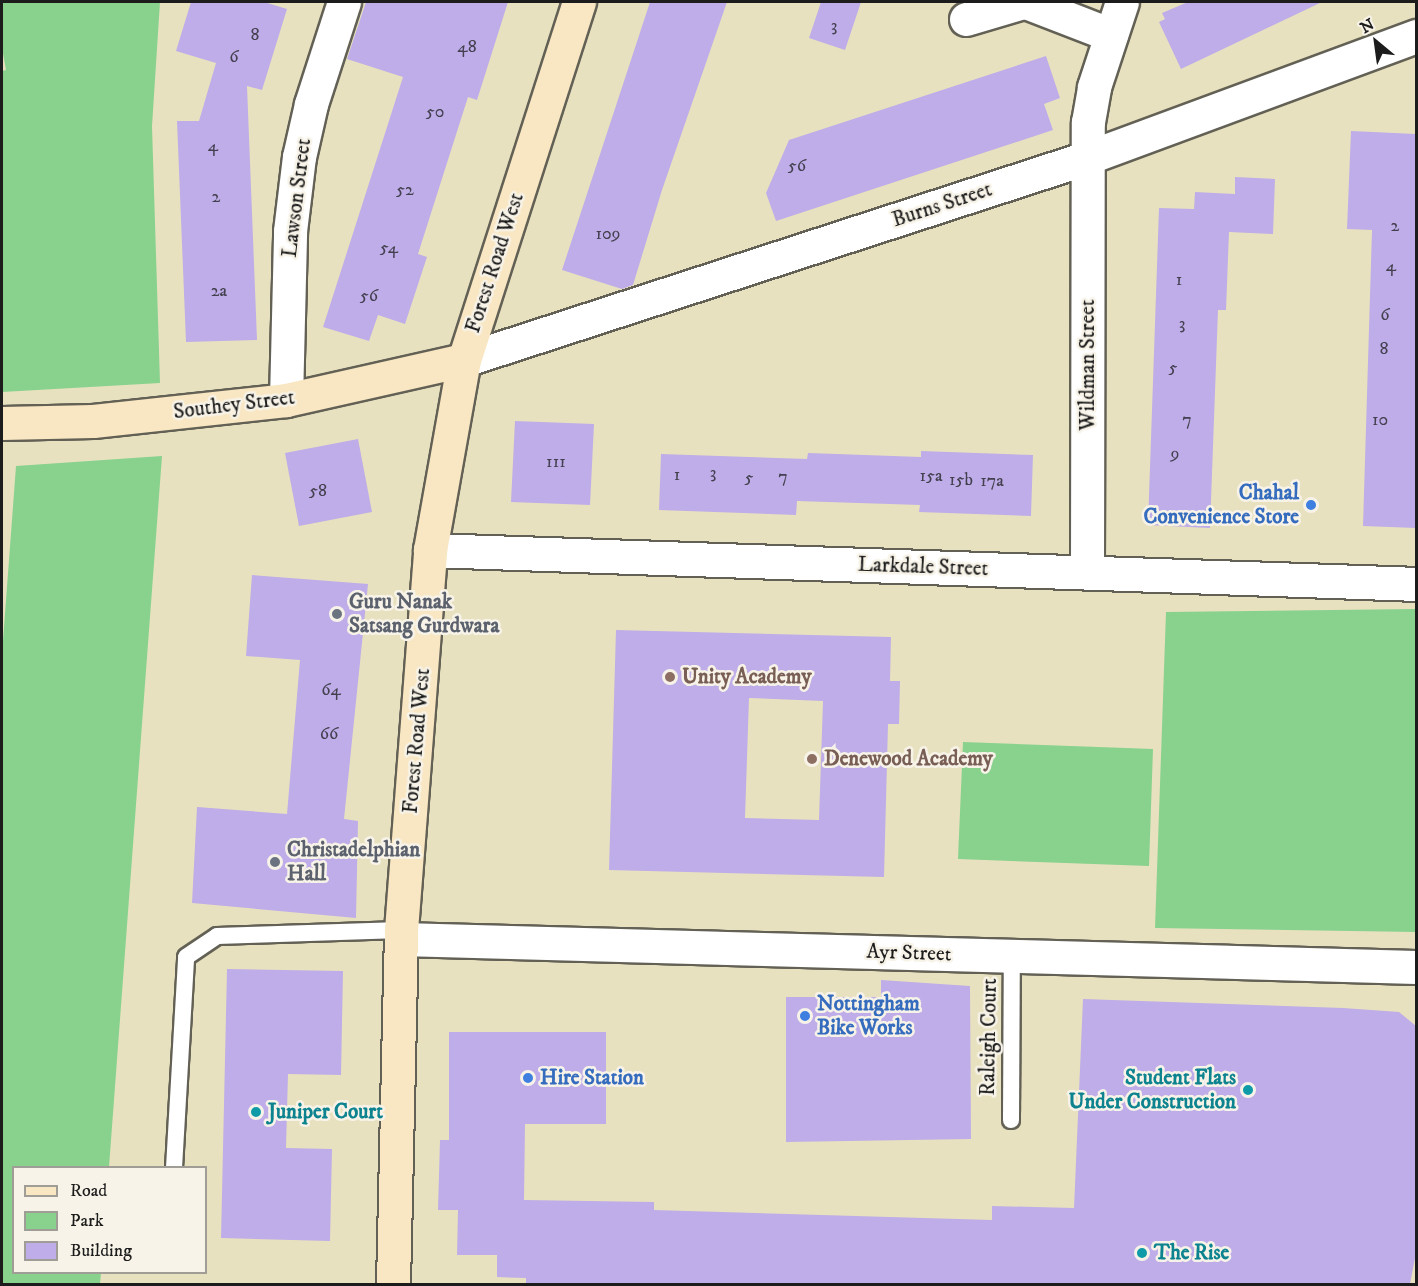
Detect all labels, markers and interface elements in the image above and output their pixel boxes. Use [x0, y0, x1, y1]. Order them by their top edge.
north arrow [1346, 12, 1406, 72]
text: N [1357, 14, 1378, 38]
house number: 3 [831, 15, 837, 37]
house number: 8 [250, 24, 260, 46]
house number: 48 [457, 36, 477, 58]
house number: 6 [229, 46, 239, 68]
house number: 50 [426, 101, 444, 123]
house number: 4 [208, 135, 218, 157]
street label: Lawson Street [277, 137, 317, 259]
house number: 56 [788, 155, 806, 177]
street label: Burns Street [889, 177, 995, 233]
house number: 52 [396, 179, 414, 201]
house number: 2 [212, 186, 220, 208]
street label: Forest Road West [461, 190, 529, 336]
house number: 2 [1391, 215, 1399, 237]
house number: 109 [595, 223, 621, 245]
house number: 54 [380, 237, 398, 259]
house number: 4 [1386, 255, 1396, 277]
house number: 1 [1176, 269, 1182, 291]
house number: 2a [211, 280, 227, 302]
house number: 56 [360, 285, 378, 307]
street label: Wildman Street [1075, 299, 1101, 431]
house number: 6 [1380, 304, 1390, 326]
house number: 3 [1179, 313, 1185, 335]
house number: 8 [1379, 338, 1389, 360]
house number: 5 [1169, 357, 1177, 379]
street label: Southey Street [172, 385, 296, 425]
house number: 7 [1182, 409, 1192, 431]
house number: 10 [1372, 409, 1388, 431]
house number: 9 [1171, 443, 1179, 465]
house number: 111 [546, 451, 566, 473]
house number: 3 [710, 462, 716, 484]
house number: 1 [674, 464, 680, 486]
house number: 15a [919, 465, 943, 487]
house number: 7 [778, 466, 788, 488]
house number: 5 [745, 467, 753, 489]
house number: 15b [949, 469, 973, 491]
house number: 17a [980, 470, 1004, 492]
house number: 58 [309, 480, 327, 502]
place label: Chahal Convenience Store [1143, 480, 1299, 530]
marker: Chahal Convenience Store [1304, 498, 1318, 512]
street label: Larkdale Street [857, 552, 989, 582]
place label: Guru Nanak Satsang Gurdwara [349, 589, 499, 639]
marker: Guru Nanak Satsang Gurdwara [330, 607, 344, 621]
place label: Unity Academy [682, 664, 811, 690]
street label: Forest Road West [398, 667, 436, 815]
marker: Unity Academy [663, 670, 677, 684]
house number: 64 [321, 679, 341, 701]
house number: 66 [320, 723, 338, 745]
place label: Denewood Academy [824, 746, 993, 772]
marker: Denewood Academy [805, 752, 819, 766]
place label: Christadelphian Hall [287, 837, 420, 887]
marker: Christadelphian Hall [268, 855, 282, 869]
street label: Ayr Street [866, 939, 952, 967]
street label: Raleigh Court [975, 978, 1003, 1096]
place label: Nottingham Bike Works [817, 991, 920, 1041]
marker: Nottingham Bike Works [798, 1009, 812, 1023]
place label: Hire Station [540, 1065, 644, 1091]
place label: Student Flats Under Construction [1069, 1065, 1236, 1115]
marker: Hire Station [521, 1071, 535, 1085]
marker: Student Flats Under Construction [1241, 1083, 1255, 1097]
place label: Juniper Court [268, 1099, 383, 1125]
marker: Juniper Court [249, 1105, 263, 1119]
legend [12, 1166, 207, 1274]
text: Road [70, 1180, 107, 1202]
text: Park [70, 1210, 104, 1232]
text: Building [70, 1240, 132, 1262]
place label: The Rise [1154, 1240, 1229, 1266]
marker: The Rise [1135, 1246, 1149, 1260]

